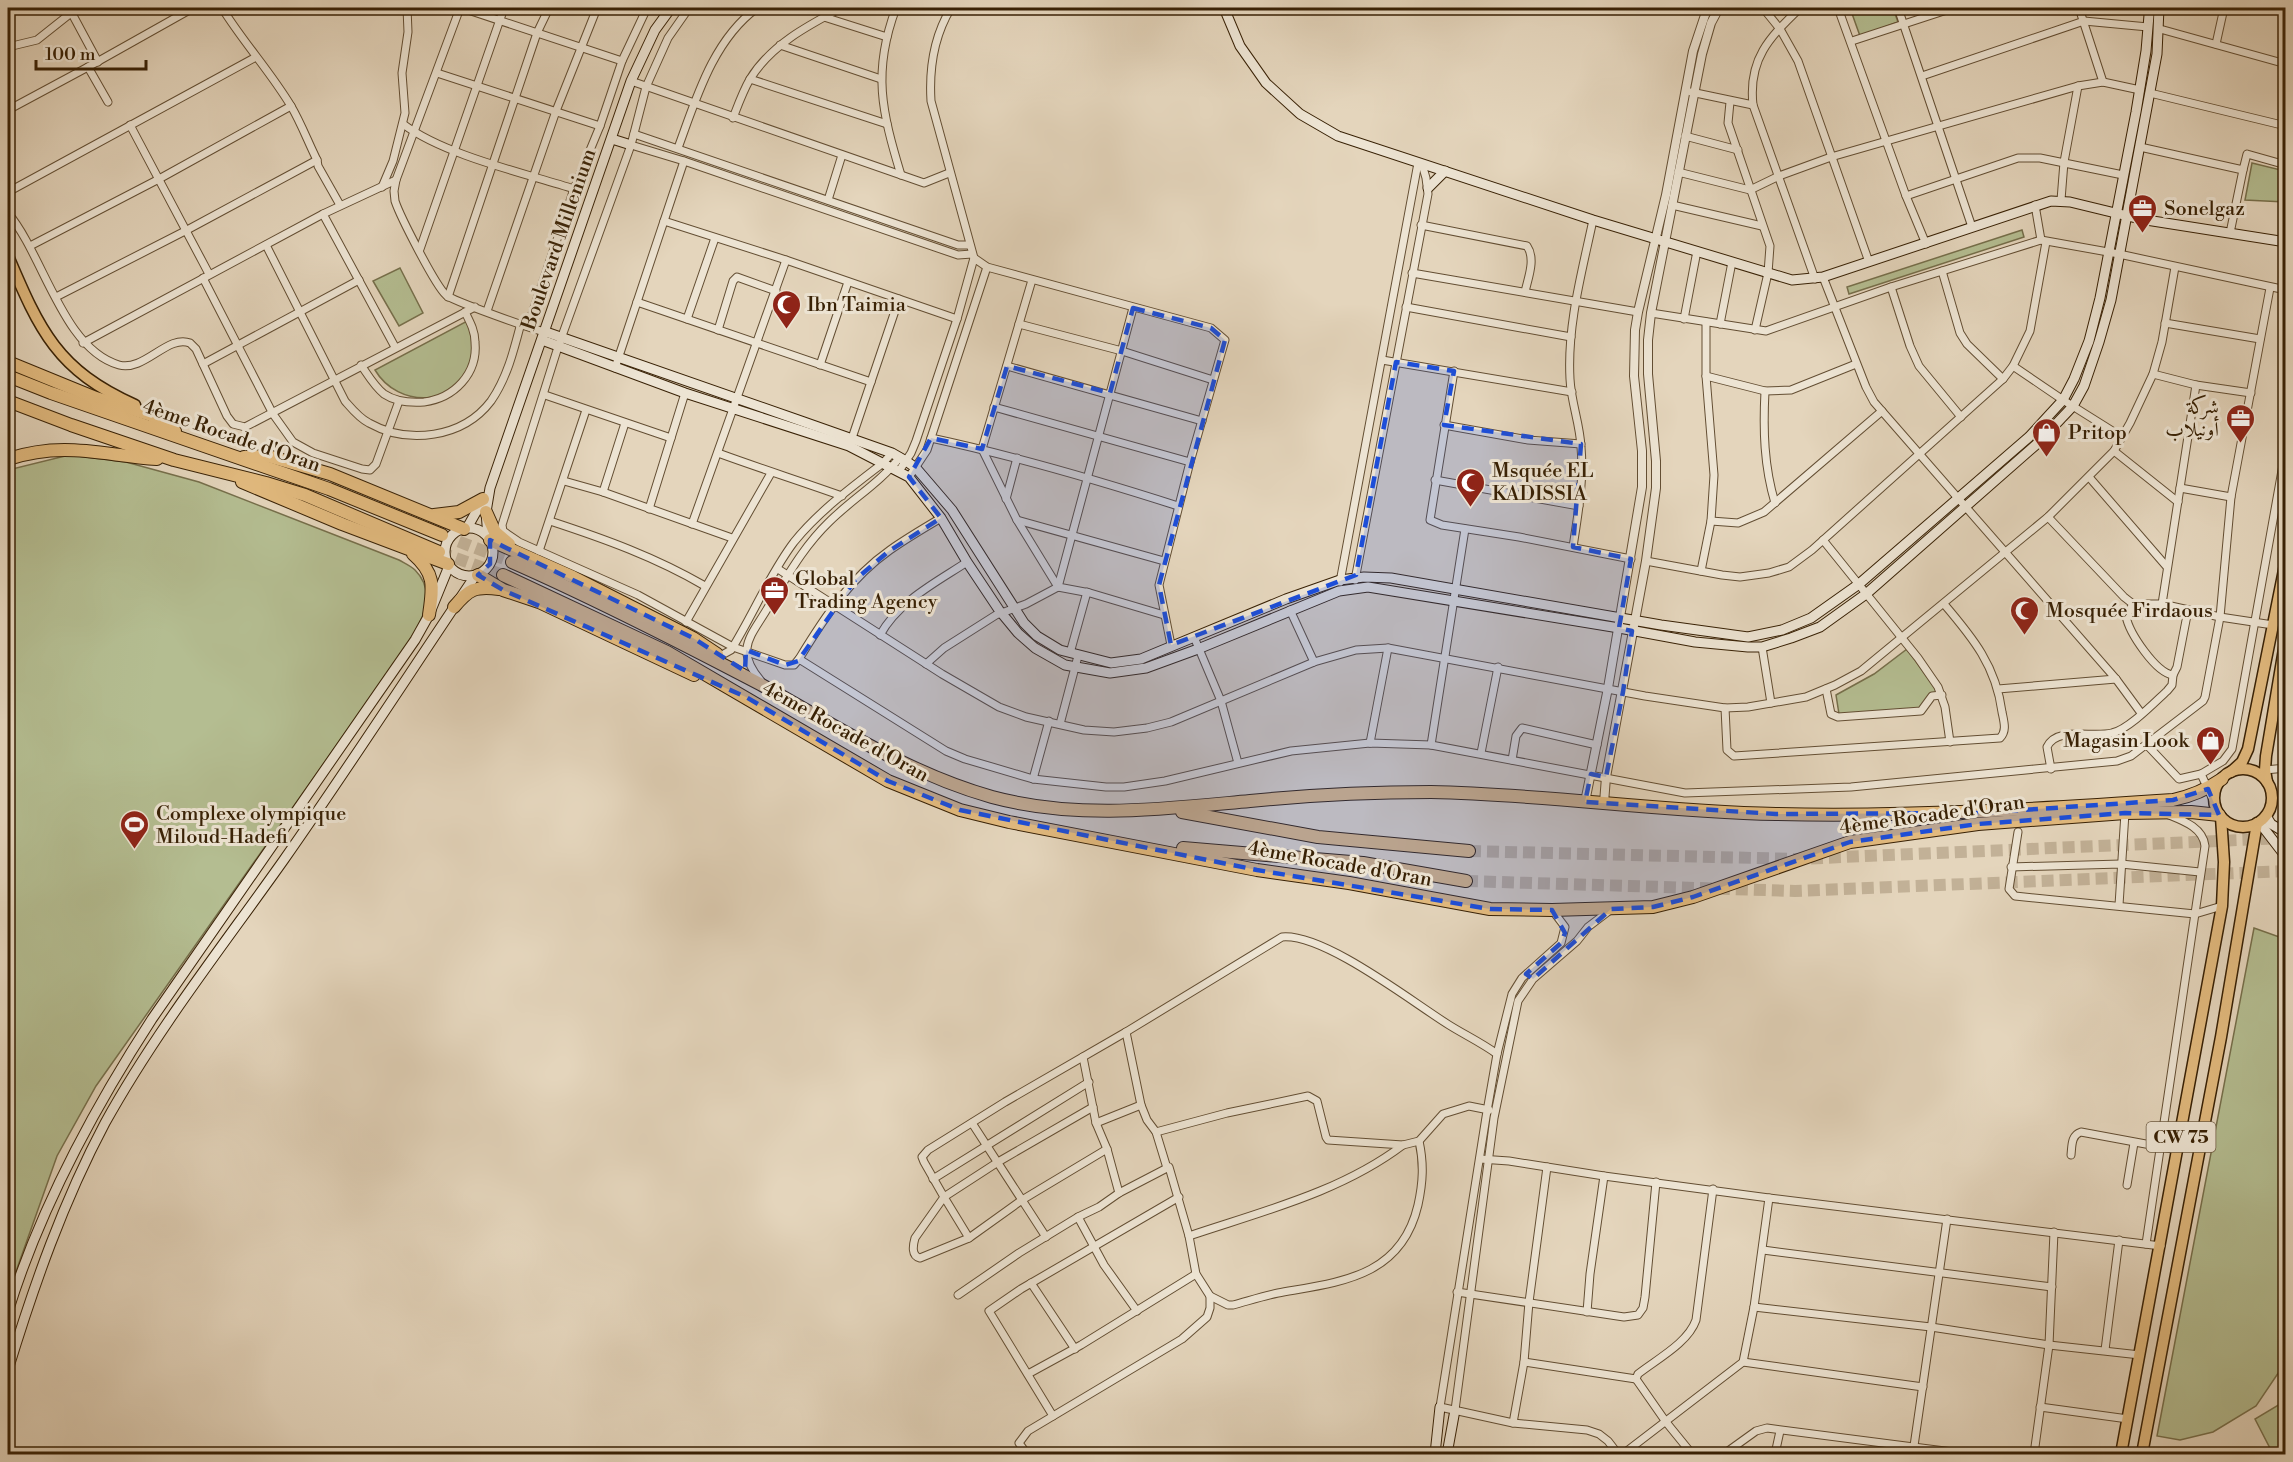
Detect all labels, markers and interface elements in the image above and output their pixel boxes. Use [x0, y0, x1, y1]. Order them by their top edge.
scale bar [36, 33, 146, 71]
text: 100 m [45, 43, 96, 66]
street label: Boulevard Millenium [516, 145, 602, 334]
office icon: Sonelgaz [2127, 192, 2159, 234]
place label: Sonelgaz [2164, 197, 2245, 222]
mosque icon: Ibn Taimia [770, 288, 802, 330]
place label: Ibn Taimia [807, 293, 907, 318]
street label: 4ème Rocade d'Oran [139, 394, 324, 479]
place label: شركة أونيلاب [2165, 394, 2219, 443]
office icon: شركة أونيلاب [2224, 402, 2256, 444]
shop icon: Pritop [2031, 416, 2063, 458]
place label: Pritop [2068, 421, 2127, 446]
place label: Msquée EL KADISSIA [1492, 459, 1594, 507]
mosque icon: Msquée EL KADISSIA [1455, 466, 1487, 508]
place label: Global Trading Agency [795, 567, 938, 615]
office icon: Global Trading Agency [758, 574, 790, 616]
mosque icon: Mosquée Firdaous [2009, 594, 2041, 636]
place label: Mosquée Firdaous [2046, 599, 2213, 624]
street label: 4ème Rocade d'Oran [758, 676, 933, 788]
shop icon: Magasin Look [2194, 724, 2226, 766]
place label: Magasin Look [2063, 729, 2191, 754]
street label: 4ème Rocade d'Oran [1838, 790, 2026, 841]
place label: Complexe olympique Miloud-Hadefi [156, 802, 346, 850]
sports icon: Complexe olympique Miloud-Hadefi [119, 808, 151, 850]
street label: 4ème Rocade d'Oran [1246, 836, 1434, 893]
road number: CW 75 [2146, 1122, 2216, 1152]

